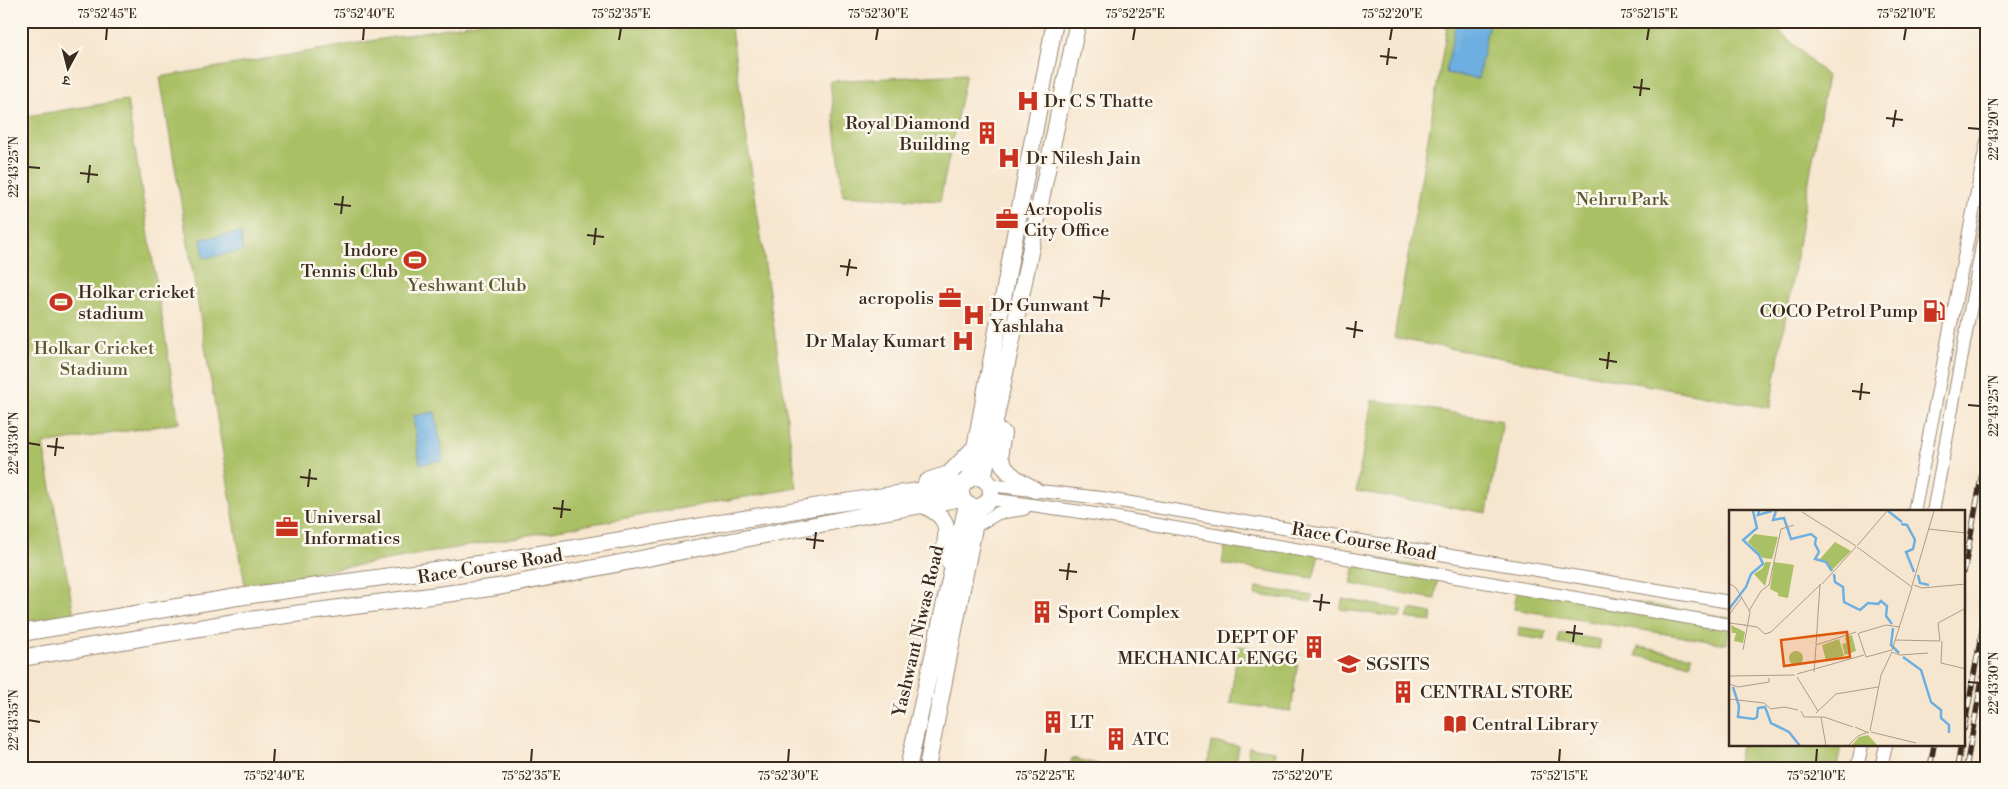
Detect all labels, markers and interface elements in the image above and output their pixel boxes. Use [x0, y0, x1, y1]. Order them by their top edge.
text: 75°52'45"E [77, 7, 137, 22]
text: 75°52'40"E [333, 7, 395, 22]
text: 75°52'35"E [591, 7, 651, 22]
text: 75°52'30"E [848, 7, 908, 22]
text: 75°52'25"E [1105, 7, 1165, 22]
text: 75°52'20"E [1362, 7, 1422, 22]
text: 75°52'15"E [1620, 7, 1678, 22]
text: 75°52'10"E [1877, 7, 1935, 22]
north arrow [42, 42, 92, 92]
text: उ [61, 70, 72, 89]
hospital icon: Dr C S Thatte [1015, 88, 1041, 114]
place label: Dr C S Thatte [1044, 90, 1153, 113]
text: 22°43'20"N [1987, 97, 2002, 160]
place label: Royal Diamond Building [845, 112, 971, 156]
building icon: Royal Diamond Building [974, 120, 1000, 146]
text: 22°43'25"N [7, 136, 22, 198]
hospital icon: Dr Nilesh Jain [996, 145, 1022, 171]
place label: Dr Nilesh Jain [1026, 147, 1141, 170]
park label: Nehru Park [1576, 188, 1670, 211]
place label: Acropolis City Office [1023, 198, 1109, 242]
office icon: Acropolis City Office [994, 206, 1020, 232]
place label: Indore Tennis Club [301, 239, 398, 283]
sports icon: Indore Tennis Club [402, 247, 428, 273]
park label: Yeshwant Club [407, 274, 526, 297]
place label: Holkar cricket stadium [78, 281, 196, 325]
office icon: acropolis [937, 285, 963, 311]
place label: acropolis [858, 287, 934, 310]
sports icon: Holkar cricket stadium [48, 289, 74, 315]
place label: Dr Gunwant Yashlaha [990, 294, 1090, 338]
fuel station icon: COCO Petrol Pump [1921, 298, 1947, 324]
place label: COCO Petrol Pump [1759, 300, 1918, 323]
hospital icon: Dr Gunwant Yashlaha [961, 302, 987, 328]
hospital icon: Dr Malay Kumart [950, 328, 976, 354]
place label: Dr Malay Kumart [806, 330, 947, 353]
park label: Holkar Cricket Stadium [34, 337, 155, 381]
text: 22°43'25"N [1987, 375, 2002, 437]
text: 22°43'30"N [7, 412, 22, 474]
place label: Universal Informatics [304, 506, 400, 550]
inset map [1729, 510, 1966, 746]
office icon: Universal Informatics [274, 514, 300, 540]
street label: Race Course Road [1290, 517, 1439, 566]
street label: Yashwant Niwas Road [887, 542, 950, 720]
street label: Race Course Road [416, 544, 565, 589]
building icon: Sport Complex [1029, 599, 1055, 625]
place label: Sport Complex [1058, 601, 1180, 624]
place label: DEPT OF MECHANICAL ENGG [1117, 626, 1299, 670]
building icon: DEPT OF MECHANICAL ENGG [1301, 634, 1327, 660]
school or university icon: SGSITS [1336, 651, 1362, 677]
text: 22°43'30"N [1987, 652, 2002, 714]
place label: SGSITS [1366, 653, 1430, 676]
building icon: CENTRAL STORE [1390, 679, 1416, 705]
place label: CENTRAL STORE [1420, 681, 1573, 704]
text: 22°43'35"N [7, 689, 22, 751]
building icon: LT [1040, 709, 1066, 735]
place label: LT [1070, 711, 1094, 734]
library icon: Central Library [1442, 711, 1468, 737]
place label: Central Library [1472, 713, 1599, 736]
building icon: ATC [1103, 726, 1129, 752]
place label: ATC [1131, 728, 1169, 751]
text: 75°52'40"E [243, 769, 305, 784]
text: 75°52'35"E [501, 769, 561, 784]
text: 75°52'30"E [758, 769, 818, 784]
text: 75°52'25"E [1015, 769, 1075, 784]
text: 75°52'20"E [1272, 769, 1332, 784]
text: 75°52'15"E [1530, 769, 1588, 784]
text: 75°52'10"E [1787, 769, 1845, 784]

